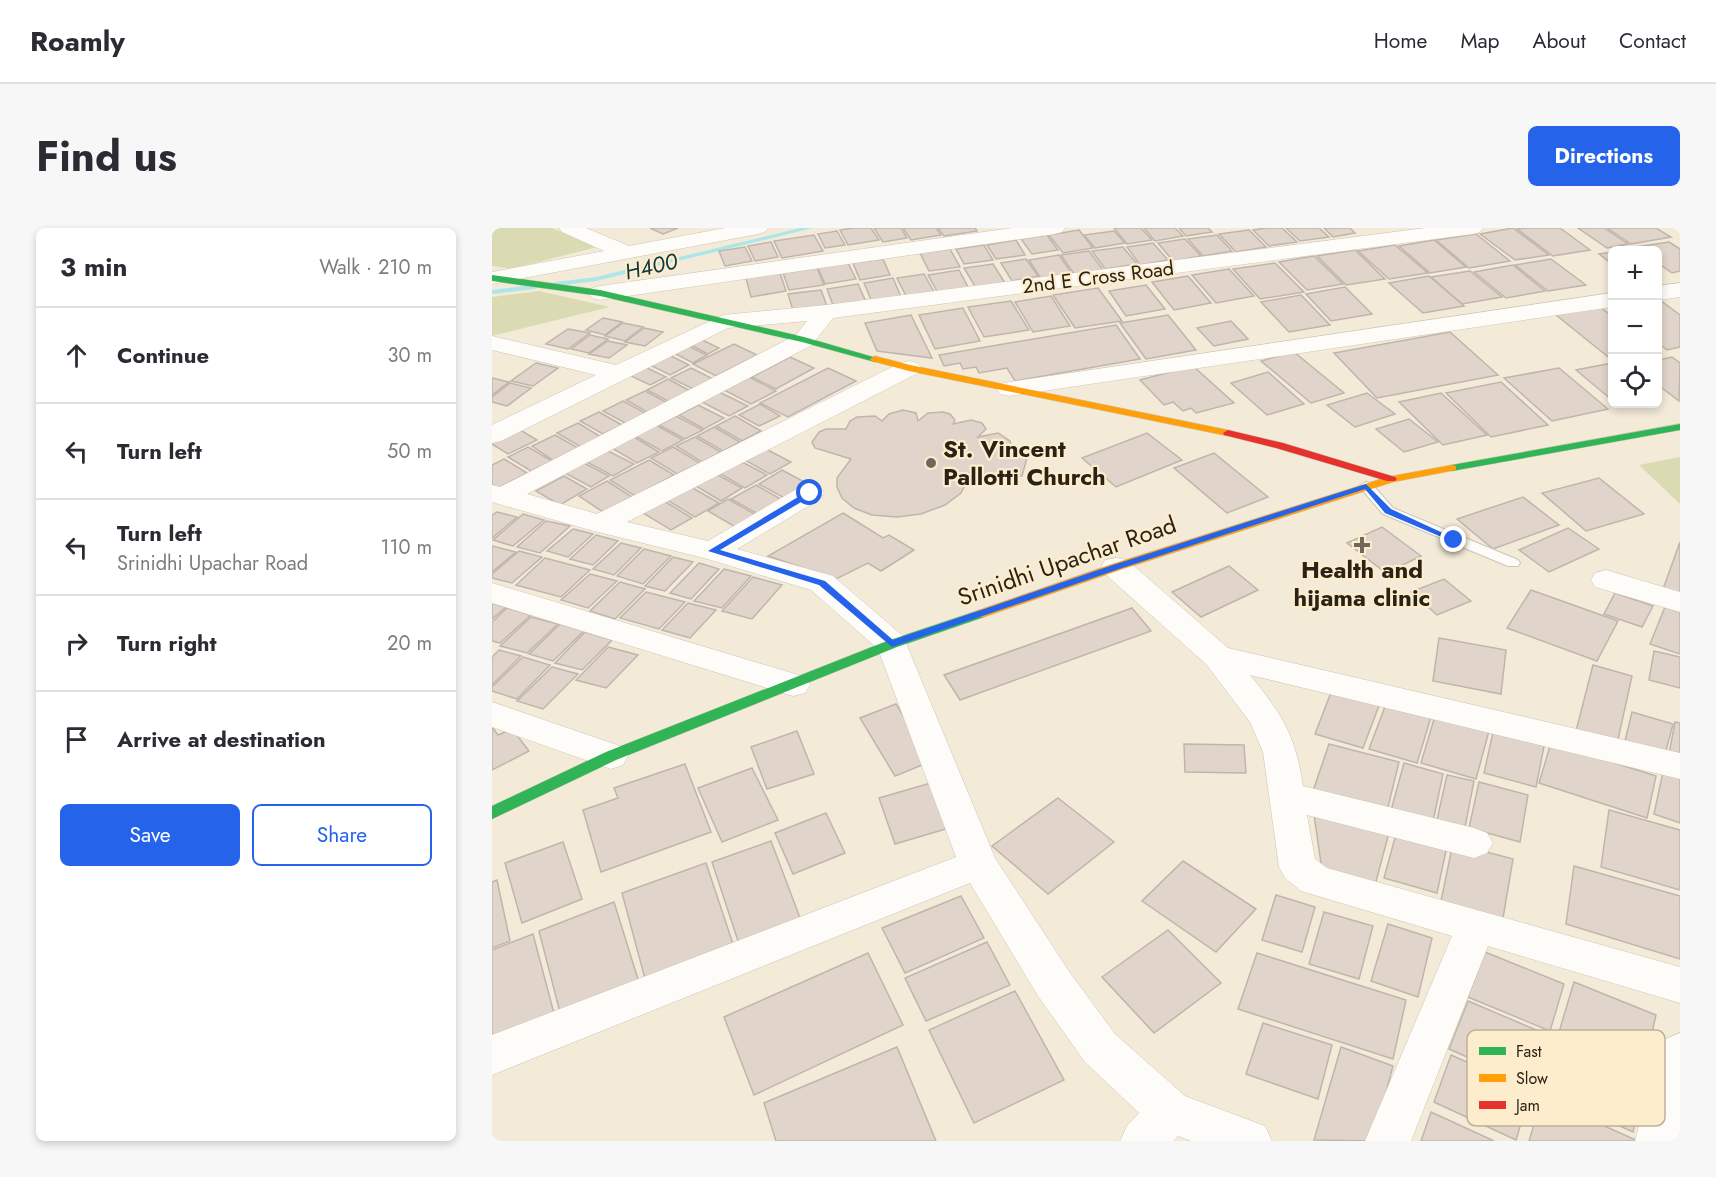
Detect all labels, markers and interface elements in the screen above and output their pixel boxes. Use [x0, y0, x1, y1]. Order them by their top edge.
text: Roamly [30, 21, 125, 62]
text: Home [1374, 26, 1427, 56]
text: Map [1460, 26, 1500, 56]
text: About [1533, 26, 1586, 56]
text: Contact [1619, 26, 1686, 56]
text: Find us [36, 126, 177, 187]
button: Directions [1528, 126, 1680, 186]
water label: H400 [621, 244, 681, 288]
map controls [1608, 246, 1662, 408]
button: + [1608, 246, 1662, 300]
text: 3 min [60, 248, 127, 286]
text: Walk · 210 m [319, 253, 432, 282]
street label: 2nd E Cross Road [1020, 254, 1176, 301]
button: − [1608, 300, 1662, 354]
icon: ahead [60, 339, 93, 372]
text: Continue [117, 339, 209, 371]
text: 30 m [387, 341, 432, 370]
button: locate [1608, 354, 1662, 408]
place label: St. Vincent Pallotti Church [943, 431, 1106, 494]
icon: left [60, 435, 93, 468]
text: Turn left [117, 435, 202, 467]
text: 50 m [387, 437, 432, 466]
marker: St. Vincent Pallotti Church [924, 456, 938, 470]
route start [796, 479, 822, 505]
street label: Srinidhi Upachar Road [953, 507, 1181, 614]
text: Turn left [117, 517, 202, 549]
route end [1440, 526, 1466, 552]
icon: left [60, 531, 93, 564]
text: 110 m [380, 533, 432, 562]
marker: Health and hijama clinic [1353, 536, 1371, 554]
text: Srinidhi Upachar Road [117, 549, 308, 578]
place label: Health and hijama clinic [1294, 552, 1430, 615]
icon: right [60, 627, 93, 660]
text: Turn right [117, 627, 217, 659]
text: 20 m [387, 629, 432, 658]
icon: arrive [60, 723, 93, 756]
text: Arrive at destination [117, 723, 326, 755]
button: Save [60, 804, 240, 866]
button: Share [252, 804, 432, 866]
legend [1467, 1030, 1665, 1126]
text: Fast [1516, 1040, 1542, 1063]
text: Slow [1516, 1067, 1548, 1090]
text: Jam [1514, 1094, 1540, 1117]

